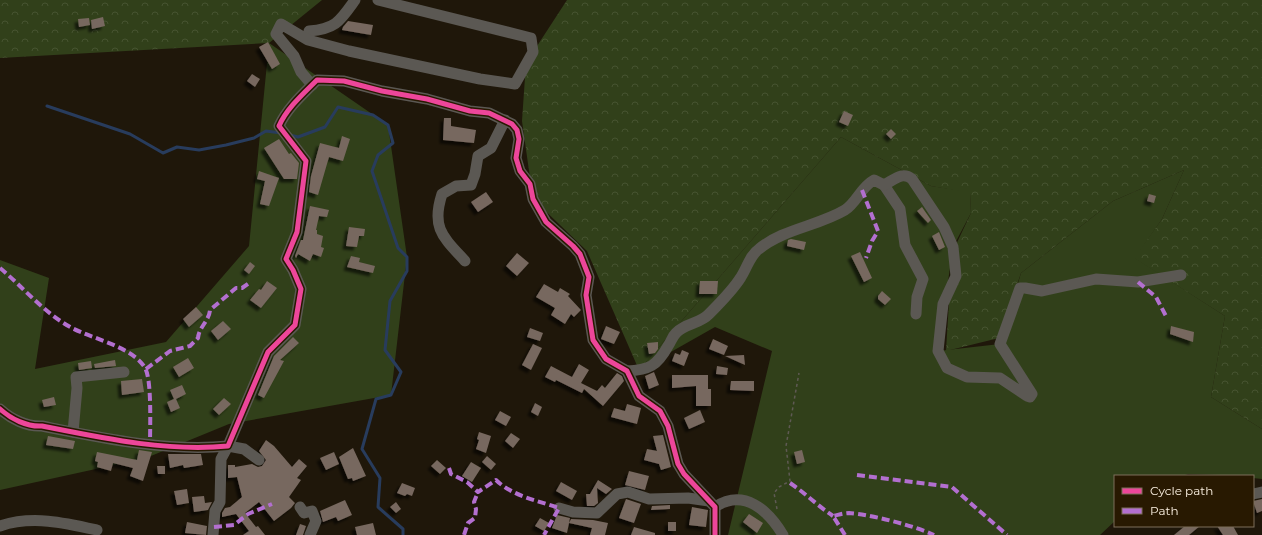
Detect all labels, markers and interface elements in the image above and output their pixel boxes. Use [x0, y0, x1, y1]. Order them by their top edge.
legend [1114, 475, 1254, 527]
text: Cycle path [1150, 483, 1213, 498]
text: Path [1150, 503, 1179, 518]

